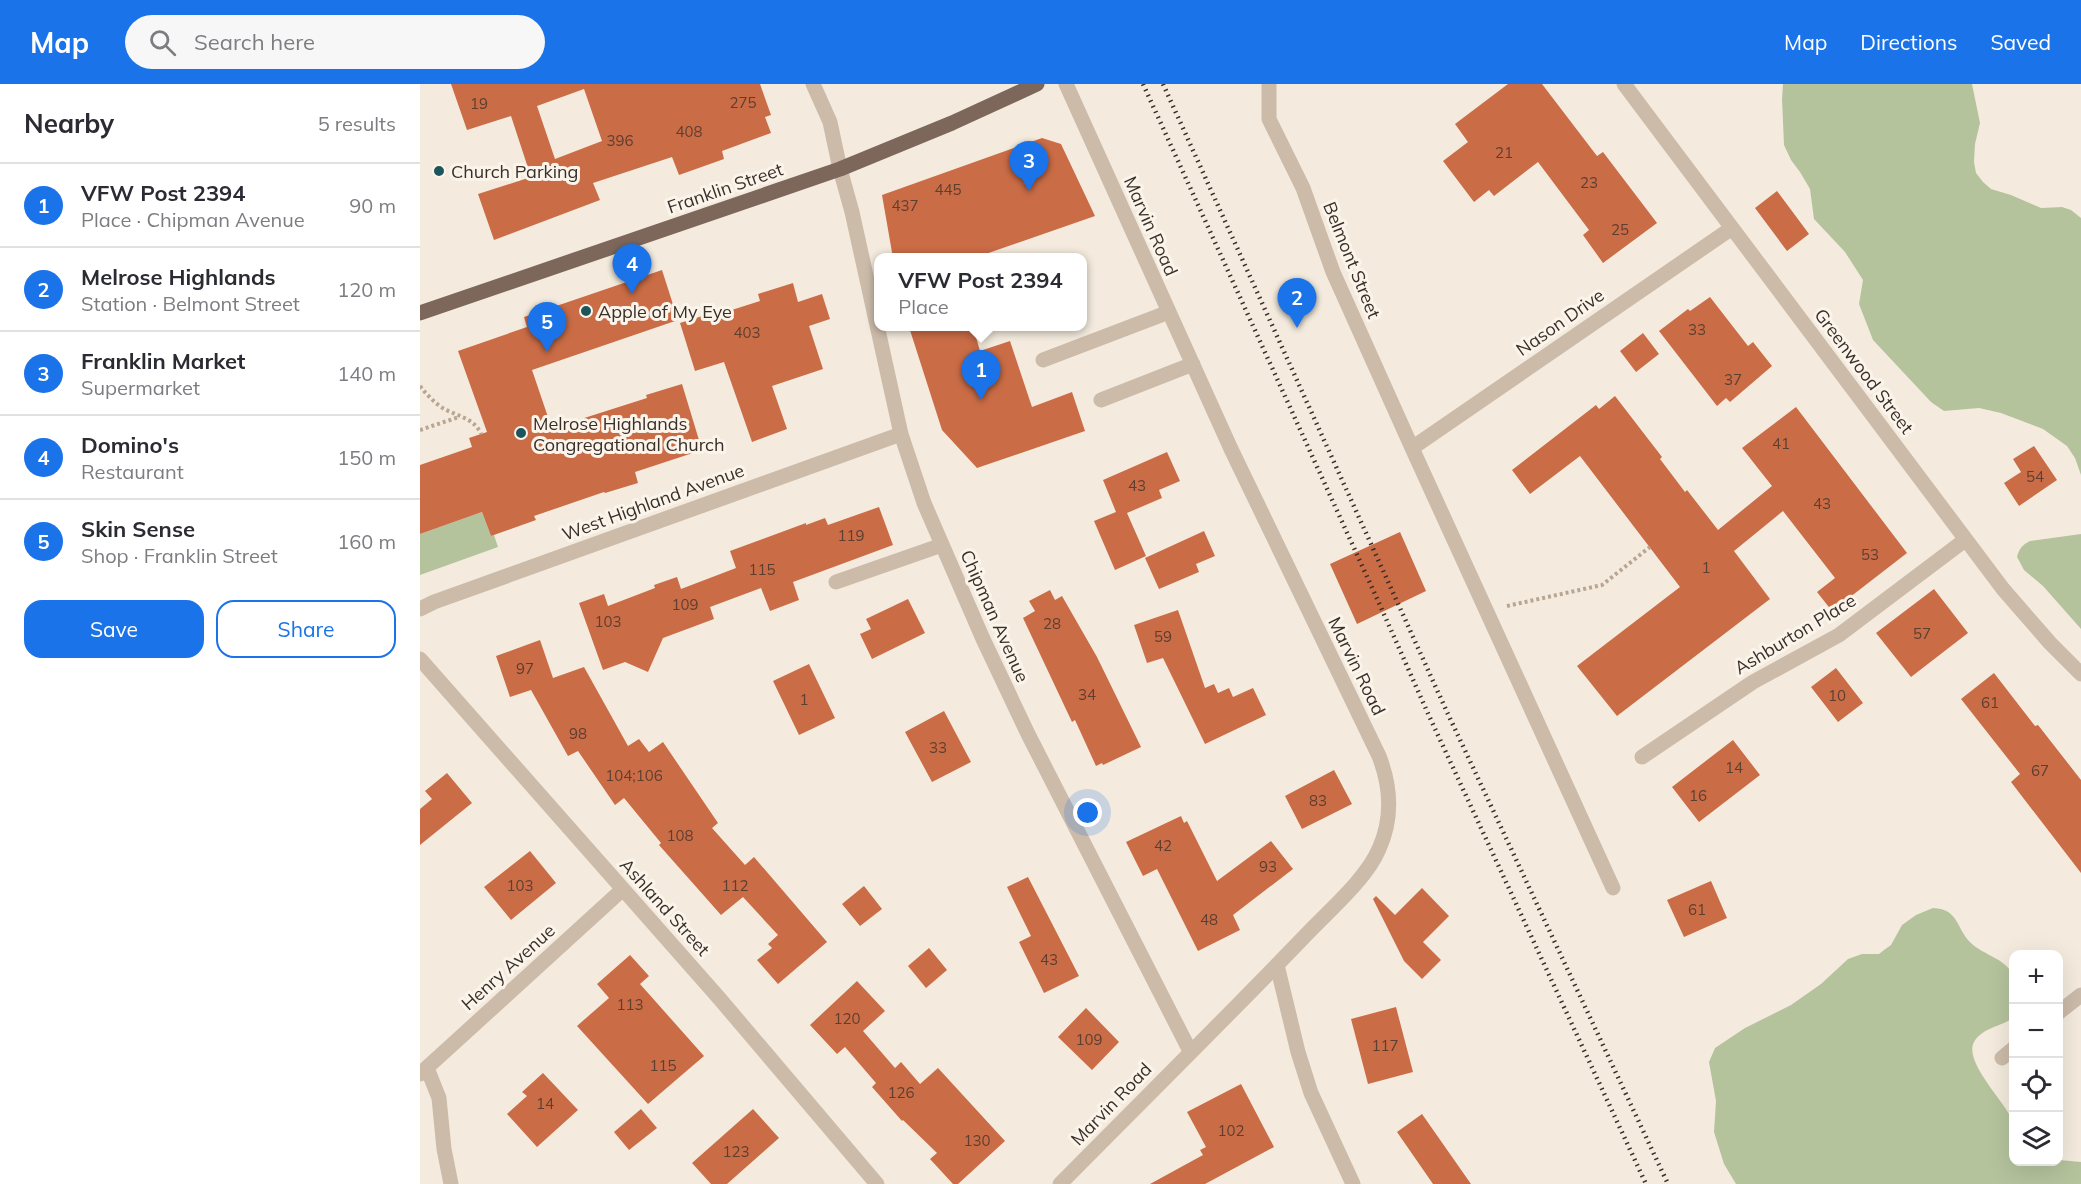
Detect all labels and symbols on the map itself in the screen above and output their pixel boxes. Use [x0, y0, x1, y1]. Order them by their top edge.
house number: 275 [729, 93, 757, 112]
house number: 19 [470, 94, 488, 113]
house number: 408 [675, 122, 703, 141]
house number: 396 [606, 131, 634, 150]
pin: 3 [1010, 141, 1048, 191]
house number: 21 [1495, 143, 1513, 162]
street label: Franklin Street [664, 157, 786, 219]
place label: Church Parking [451, 160, 578, 183]
marker: Church Parking [432, 164, 446, 178]
street label: Marvin Road [1119, 173, 1183, 279]
house number: 23 [1580, 173, 1598, 192]
house number: 445 [934, 180, 962, 199]
house number: 437 [891, 196, 919, 215]
street label: Belmont Street [1318, 198, 1386, 322]
house number: 25 [1611, 220, 1629, 239]
pin: 4 [612, 244, 652, 294]
pin: 2 [1278, 278, 1316, 328]
street label: Nason Drive [1512, 283, 1608, 361]
place label: Apple of My Eye [598, 300, 732, 323]
pin: 5 [528, 302, 566, 352]
marker: Apple of My Eye [579, 304, 593, 318]
street label: Greenwood Street [1809, 304, 1919, 438]
house number: 33 [1688, 320, 1706, 339]
house number: 403 [733, 323, 761, 342]
pin: 1 [962, 350, 1000, 400]
house number: 37 [1724, 370, 1742, 389]
place label: Melrose Highlands Congregational Church [533, 412, 725, 456]
marker: Melrose Highlands Congregational Church [514, 426, 528, 440]
house number: 41 [1772, 434, 1790, 453]
street label: West Highland Avenue [559, 458, 747, 546]
house number: 54 [2026, 467, 2044, 486]
house number: 43 [1128, 476, 1146, 495]
house number: 43 [1813, 494, 1831, 513]
house number: 119 [837, 526, 865, 545]
house number: 53 [1861, 545, 1879, 564]
street label: Chipman Avenue [956, 546, 1034, 686]
house number: 1 [1701, 558, 1711, 577]
house number: 115 [748, 560, 776, 579]
street label: Ashburton Place [1730, 589, 1860, 679]
house number: 109 [671, 595, 699, 614]
house number: 103 [594, 612, 622, 631]
street label: Marvin Road [1323, 613, 1391, 719]
house number: 28 [1043, 614, 1061, 633]
house number: 57 [1913, 624, 1931, 643]
house number: 59 [1154, 627, 1172, 646]
house number: 97 [516, 659, 534, 678]
house number: 34 [1078, 685, 1096, 704]
house number: 10 [1828, 686, 1846, 705]
house number: 1 [799, 690, 809, 709]
house number: 61 [1981, 693, 1999, 712]
house number: 98 [569, 724, 587, 743]
house number: 33 [929, 738, 947, 757]
house number: 14 [1725, 758, 1743, 777]
house number: 67 [2031, 761, 2049, 780]
house number: 104;106 [605, 766, 663, 785]
house number: 16 [1689, 786, 1707, 805]
house number: 83 [1309, 791, 1327, 810]
your location [1073, 798, 1102, 827]
house number: 108 [666, 826, 694, 845]
house number: 42 [1154, 836, 1172, 855]
street label: Ashland Street [615, 853, 715, 961]
house number: 93 [1259, 857, 1277, 876]
house number: 103 [506, 876, 534, 895]
house number: 112 [721, 876, 749, 895]
house number: 61 [1688, 900, 1706, 919]
house number: 48 [1200, 910, 1218, 929]
street label: Henry Avenue [456, 919, 560, 1015]
house number: 43 [1040, 950, 1058, 969]
house number: 113 [616, 995, 644, 1014]
house number: 120 [833, 1009, 861, 1028]
house number: 109 [1075, 1030, 1103, 1049]
house number: 117 [1371, 1036, 1399, 1055]
house number: 115 [649, 1056, 677, 1075]
street label: Marvin Road [1066, 1058, 1156, 1150]
house number: 126 [887, 1083, 915, 1102]
house number: 14 [536, 1094, 554, 1113]
house number: 102 [1217, 1121, 1245, 1140]
house number: 130 [963, 1131, 991, 1150]
house number: 123 [722, 1142, 750, 1161]

